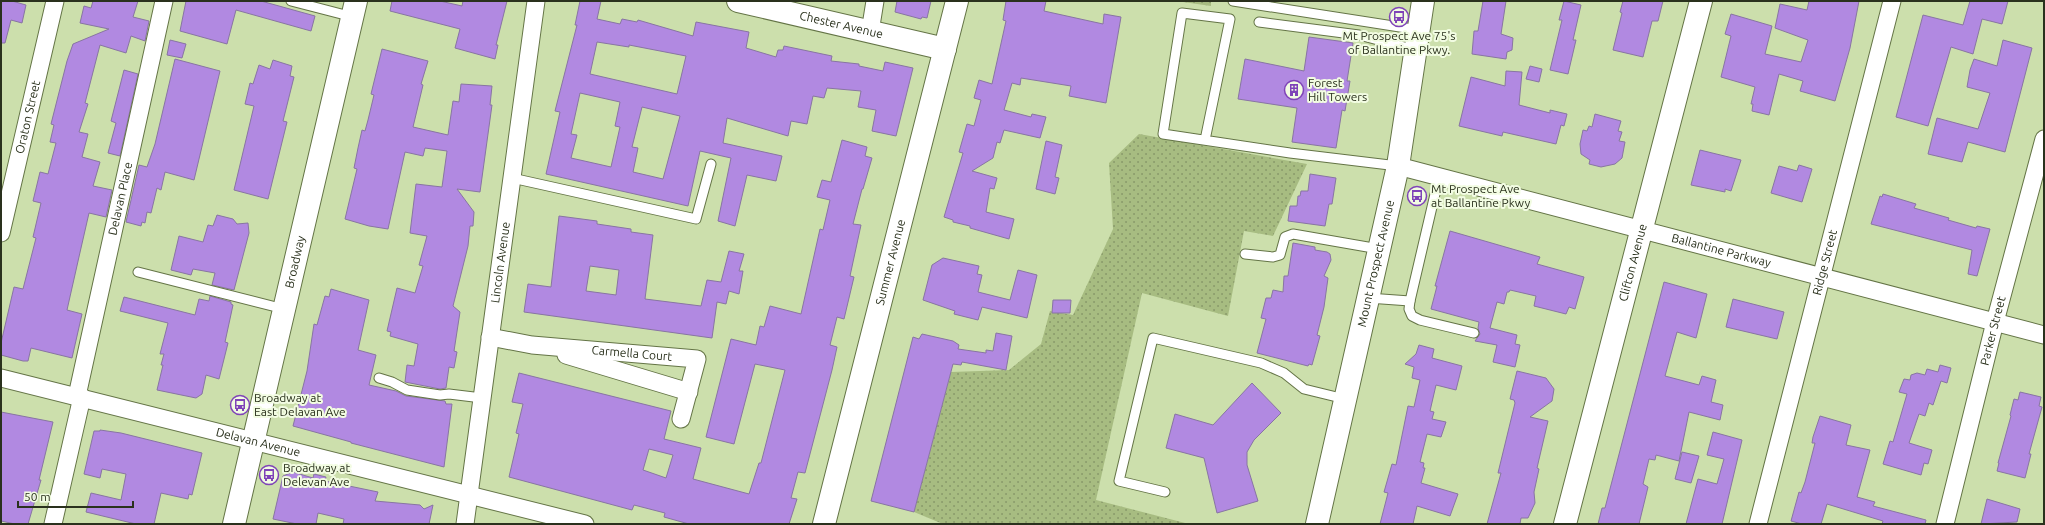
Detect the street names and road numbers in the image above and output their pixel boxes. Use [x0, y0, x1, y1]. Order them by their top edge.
street label: Chester Avenue [798, 9, 884, 40]
street label: Oraton Street [13, 79, 42, 155]
street label: Delavan Place [106, 161, 134, 237]
street label: Mount Prospect Avenue [1355, 199, 1396, 328]
street label: Summer Avenue [873, 218, 907, 307]
street label: Lincoln Avenue [488, 221, 512, 304]
street label: Clifton Avenue [1616, 222, 1649, 303]
street label: Ridge Street [1810, 228, 1839, 297]
street label: Ballantine Parkway [1670, 231, 1773, 269]
street label: Broadway [282, 234, 307, 290]
street label: Parker Street [1977, 294, 2008, 367]
street label: Carmella Court [591, 343, 673, 363]
street label: Delavan Avenue [215, 425, 302, 459]

